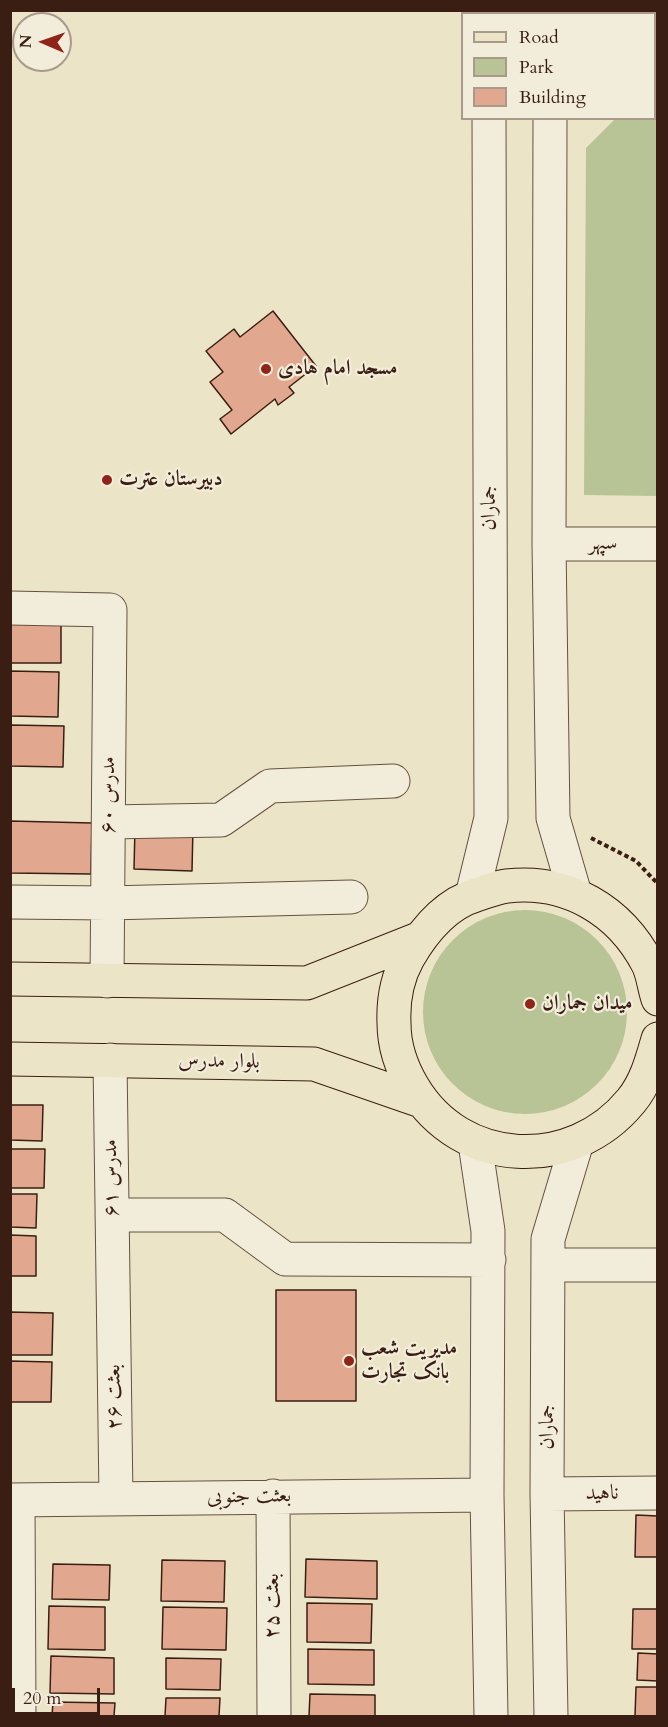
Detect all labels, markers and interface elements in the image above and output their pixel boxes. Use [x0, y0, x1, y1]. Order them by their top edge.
north arrow [12, 12, 72, 72]
legend [461, 12, 656, 120]
text: Road [519, 25, 559, 50]
text: N [15, 34, 37, 49]
text: Park [519, 55, 554, 80]
text: Building [519, 85, 586, 110]
place label: مسجد امام هادی [278, 356, 397, 382]
marker: مسجد امام هادی [259, 362, 273, 376]
place label: دبیرستان عترت [119, 467, 223, 493]
marker: دبیرستان عترت [100, 473, 114, 487]
street label: جماران [477, 485, 503, 531]
street label: سپهر [589, 531, 617, 557]
street label: مدرس ۶۰ [96, 756, 122, 834]
place label: میدان جماران [542, 991, 632, 1017]
marker: میدان جماران [523, 997, 537, 1011]
street label: بلوار مدرس [178, 1049, 260, 1075]
street label: مدرس ۶۱ [99, 1139, 125, 1217]
place label: مدیریت شعب بانک تجارت [361, 1336, 457, 1386]
marker: مدیریت شعب بانک تجارت [342, 1354, 356, 1368]
street label: بعثت ۲۶ [102, 1364, 128, 1430]
street label: جماران [535, 1404, 561, 1450]
street label: ناهید [585, 1481, 619, 1507]
street label: بعثت جنوبی [207, 1484, 291, 1510]
street label: بعثت ۲۵ [260, 1573, 286, 1639]
scale bar [15, 1676, 104, 1714]
text: 20 m [23, 1686, 62, 1711]

